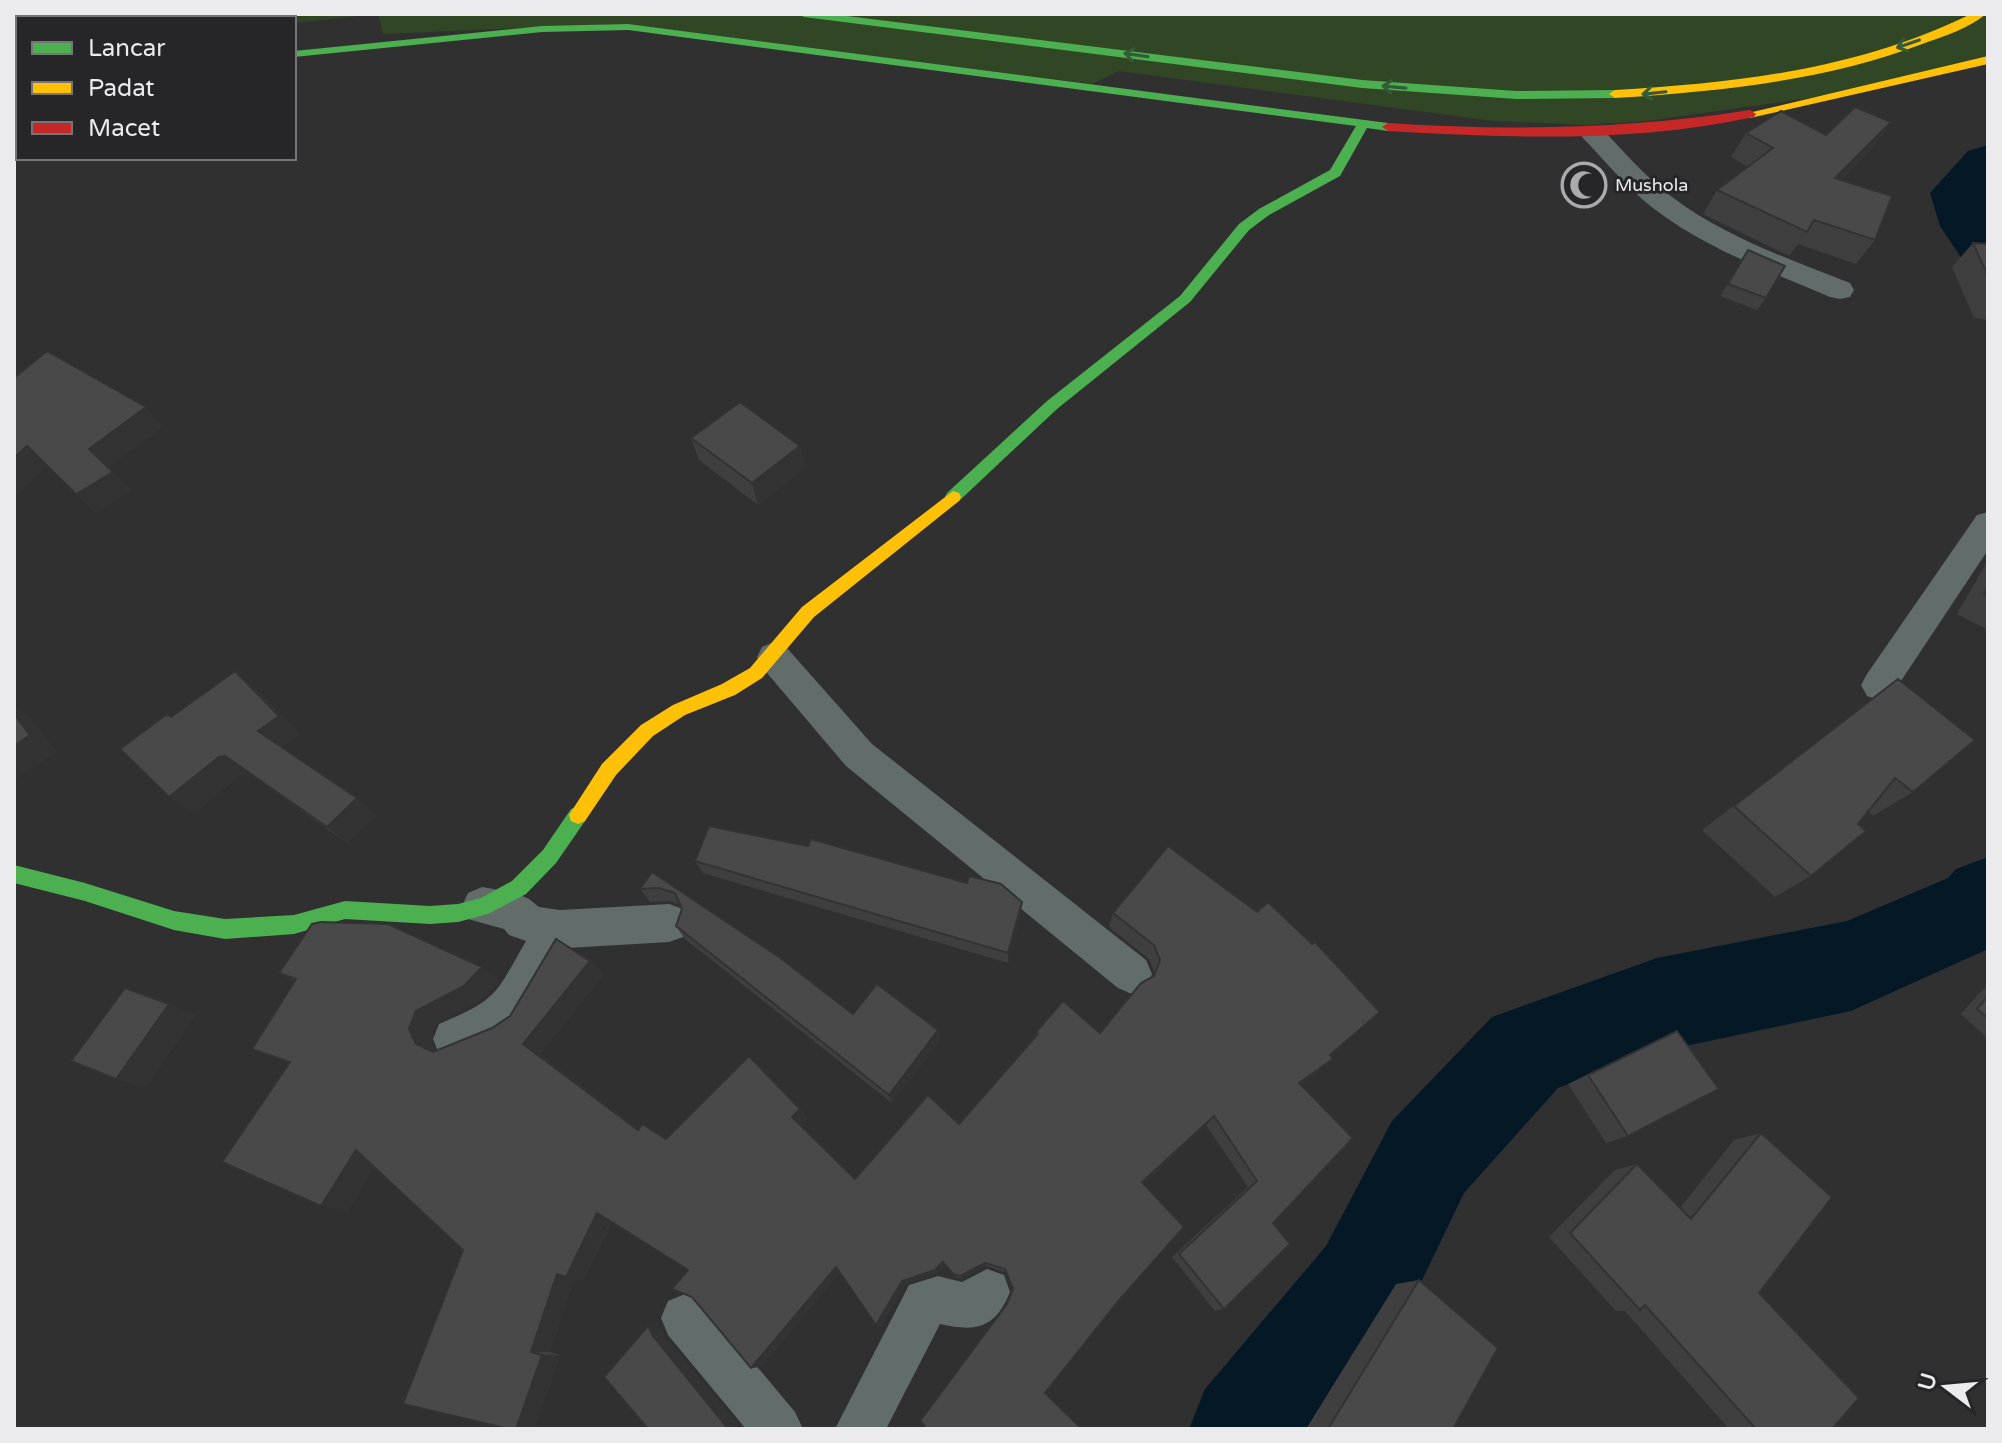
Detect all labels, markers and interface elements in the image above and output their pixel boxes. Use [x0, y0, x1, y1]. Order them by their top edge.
legend [16, 16, 296, 160]
text: Lancar [88, 34, 166, 63]
one-way arrow [1896, 38, 1921, 53]
one-way arrow [1124, 47, 1149, 62]
text: Padat [88, 74, 155, 103]
one-way arrow [1381, 80, 1408, 95]
one-way arrow [1641, 86, 1667, 101]
text: Macet [88, 114, 160, 143]
mosque icon: Mushola [1560, 161, 1608, 209]
place label: Mushola [1615, 174, 1688, 196]
north arrow [1906, 1347, 1986, 1427]
text: U [1913, 1370, 1943, 1393]

